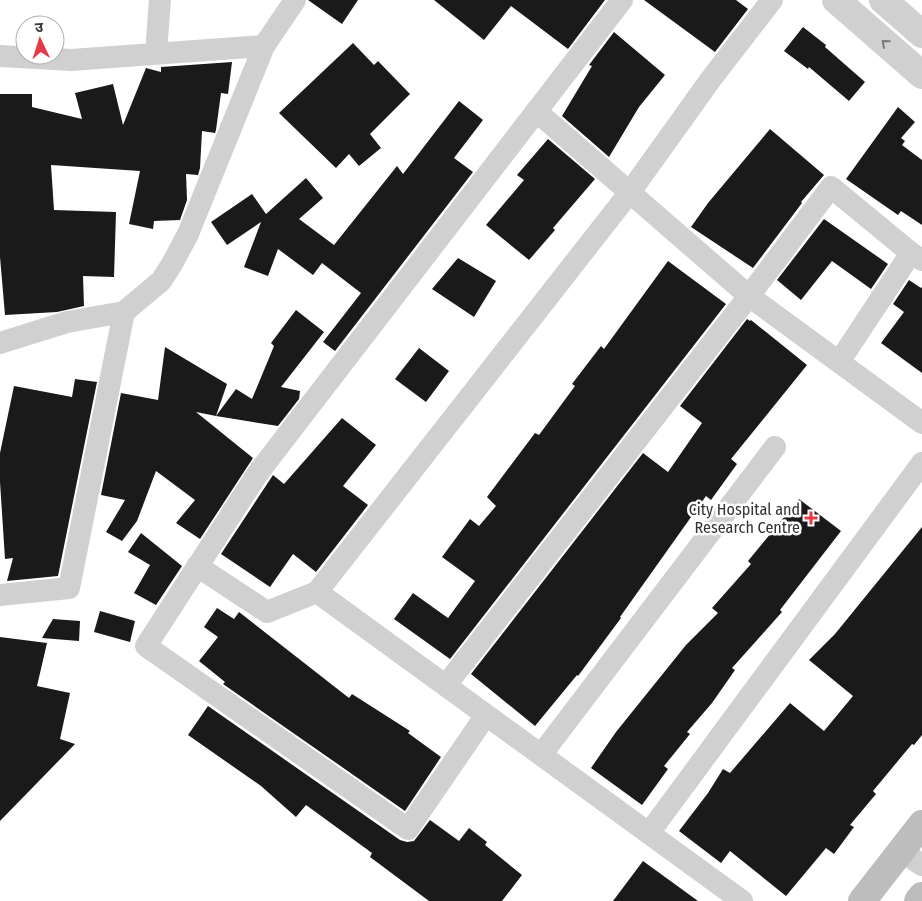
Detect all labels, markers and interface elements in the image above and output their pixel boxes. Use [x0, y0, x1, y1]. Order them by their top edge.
north arrow [15, 15, 65, 65]
text: उ [34, 19, 45, 36]
one-way arrow [882, 40, 891, 49]
place label: City Hospital and Research Centre [689, 500, 800, 537]
marker: City Hospital and Research Centre [804, 511, 818, 525]

